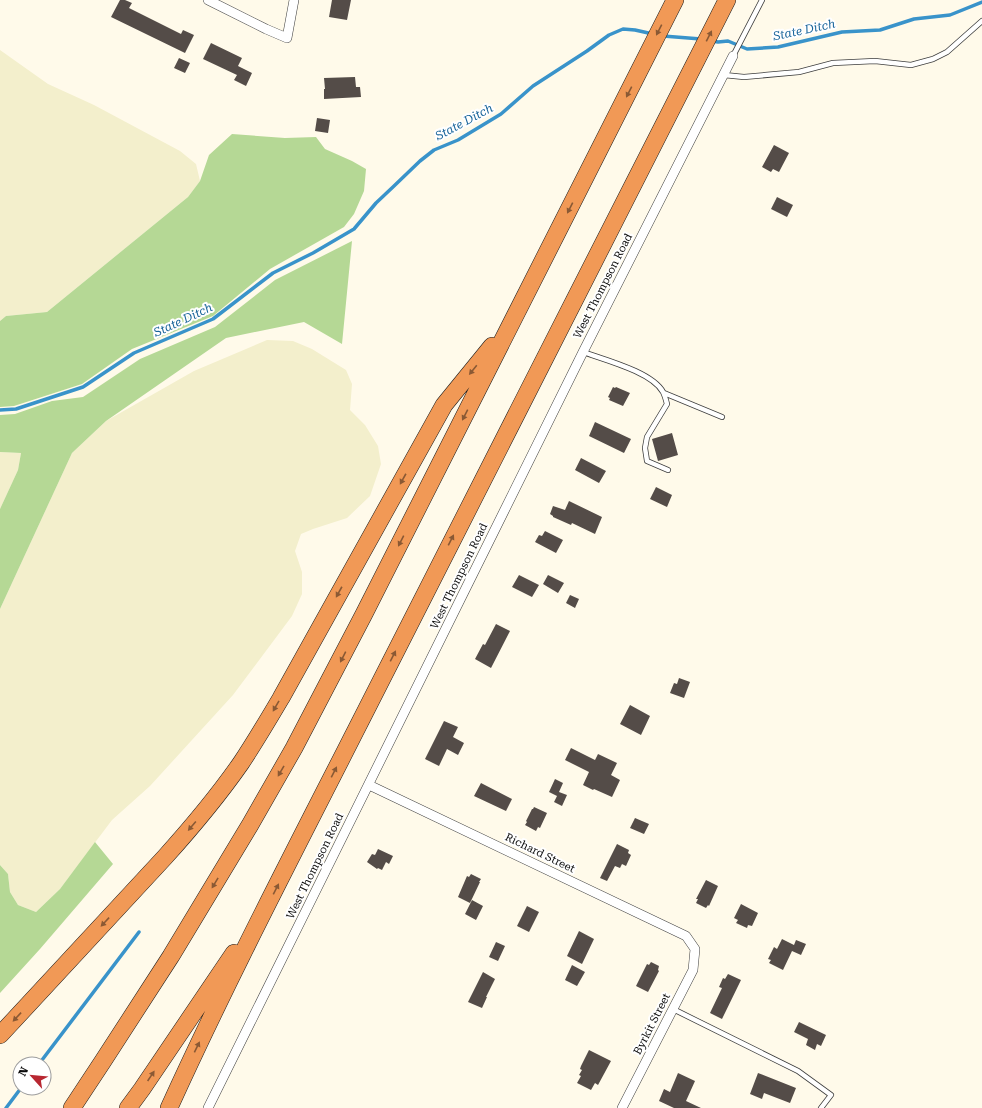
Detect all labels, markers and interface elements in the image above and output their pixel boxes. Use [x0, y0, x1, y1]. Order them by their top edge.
water label: State Ditch [771, 17, 836, 44]
one-way arrow [656, 25, 663, 36]
one-way arrow [705, 30, 712, 42]
one-way arrow [626, 87, 632, 98]
water label: State Ditch [432, 101, 495, 144]
one-way arrow [567, 203, 573, 214]
street label: West Thompson Road [571, 231, 635, 341]
water label: State Ditch [150, 300, 215, 340]
one-way arrow [468, 364, 477, 375]
one-way arrow [462, 409, 468, 420]
one-way arrow [399, 473, 406, 485]
street label: West Thompson Road [428, 521, 490, 631]
one-way arrow [448, 534, 454, 546]
one-way arrow [398, 535, 405, 547]
one-way arrow [336, 586, 343, 598]
one-way arrow [339, 651, 346, 663]
one-way arrow [390, 651, 396, 662]
one-way arrow [273, 700, 279, 712]
one-way arrow [278, 765, 285, 777]
one-way arrow [331, 767, 338, 778]
street label: West Thompson Road [284, 811, 346, 921]
one-way arrow [188, 820, 197, 831]
street label: Richard Street [503, 830, 577, 876]
one-way arrow [211, 878, 219, 888]
one-way arrow [273, 883, 279, 894]
one-way arrow [100, 917, 110, 927]
street label: Byrkit Street [631, 991, 673, 1057]
one-way arrow [12, 1012, 21, 1022]
one-way arrow [194, 1042, 200, 1053]
north arrow [12, 1056, 52, 1096]
text: N [16, 1064, 31, 1078]
one-way arrow [147, 1071, 155, 1081]

